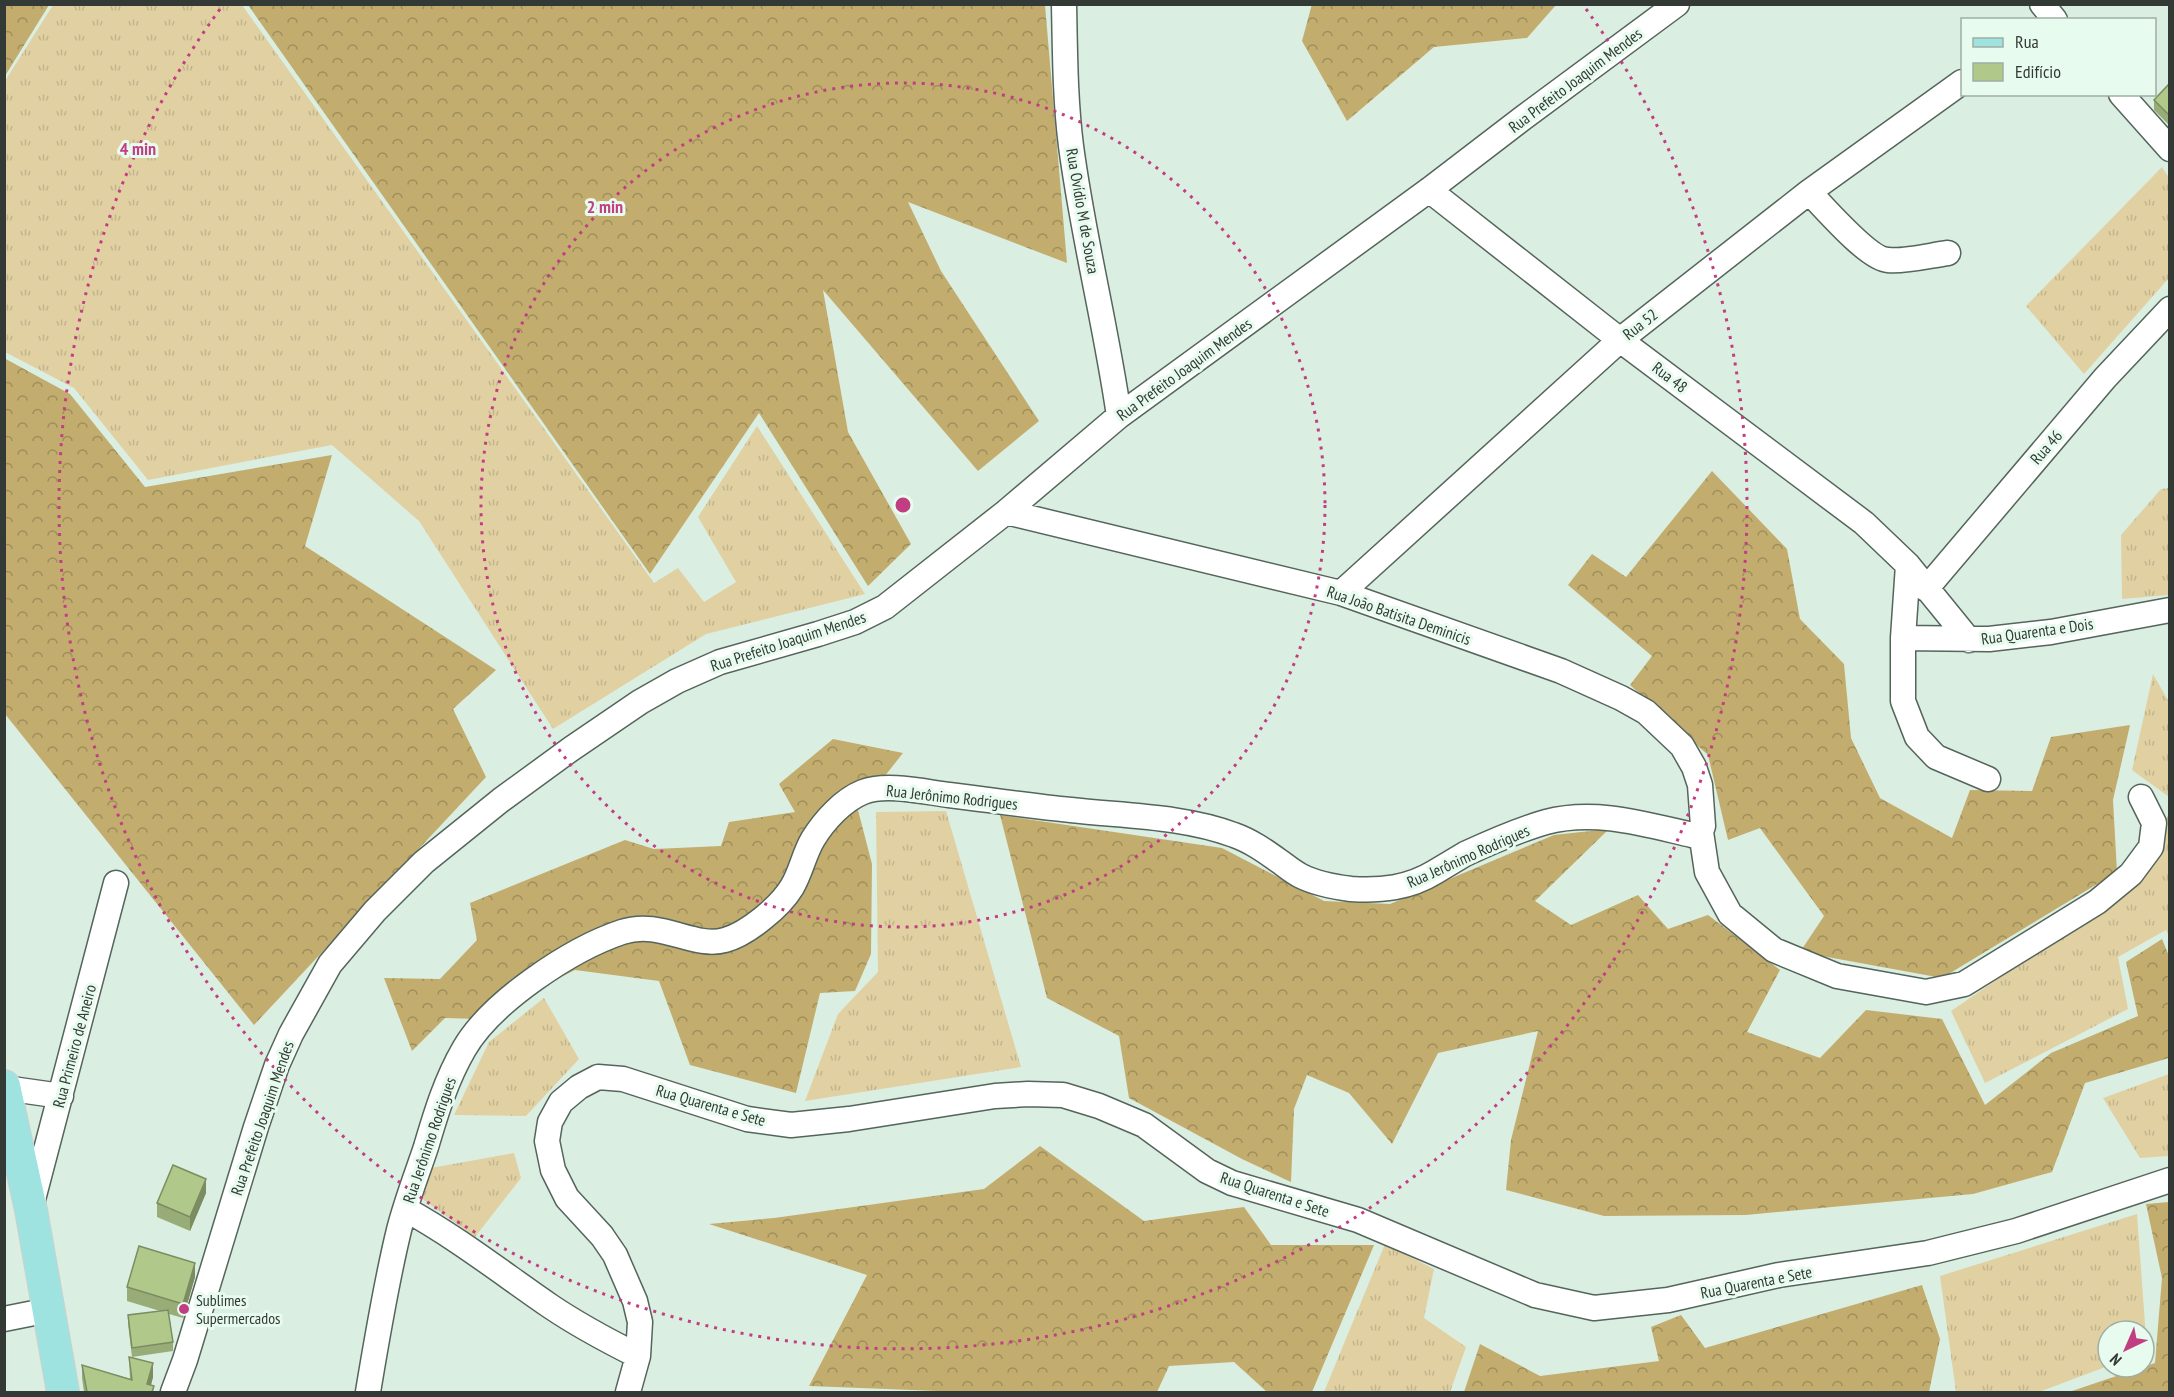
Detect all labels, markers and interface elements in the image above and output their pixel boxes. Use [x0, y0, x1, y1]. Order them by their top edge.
legend [1961, 18, 2156, 96]
street label: Rua Prefeito Joaquim Mendes [1504, 23, 1646, 137]
text: Rua [2015, 30, 2039, 53]
text: Edifício [2015, 60, 2061, 83]
text: 4 min [120, 137, 156, 160]
street label: Rua Ovídio M de Souza [1062, 147, 1104, 275]
text: 2 min [587, 195, 623, 218]
street label: Rua 52 [1619, 304, 1661, 344]
street label: Rua Prefeito Joaquim Mendes [1113, 313, 1255, 425]
street label: Rua 48 [1648, 357, 1692, 397]
street label: Rua 46 [2026, 426, 2066, 468]
centre of rings [893, 495, 913, 515]
street label: Rua João Batisita Deminicis [1324, 581, 1474, 649]
street label: Rua Prefeito Joaquim Mendes [708, 606, 868, 676]
street label: Rua Quarenta e Dois [1980, 613, 2094, 649]
street label: Rua Jerônimo Rodrigues [885, 780, 1019, 814]
street label: Rua Jerônimo Rodrigues [1404, 820, 1532, 892]
street label: Rua Primeiro de Aneiro [48, 982, 100, 1110]
street label: Rua Prefeito Joaquim Mendes [226, 1038, 298, 1198]
street label: Rua Jerônimo Rodrigues [398, 1074, 460, 1206]
street label: Rua Quarenta e Sete [654, 1080, 768, 1130]
street label: Rua Quarenta e Sete [1218, 1167, 1332, 1221]
street label: Rua Quarenta e Sete [1699, 1261, 1813, 1303]
place label: Sublimes Supermercados [196, 1290, 281, 1328]
marker: Sublimes Supermercados [177, 1302, 191, 1316]
north arrow [2096, 1319, 2156, 1379]
text: N [2106, 1350, 2126, 1370]

